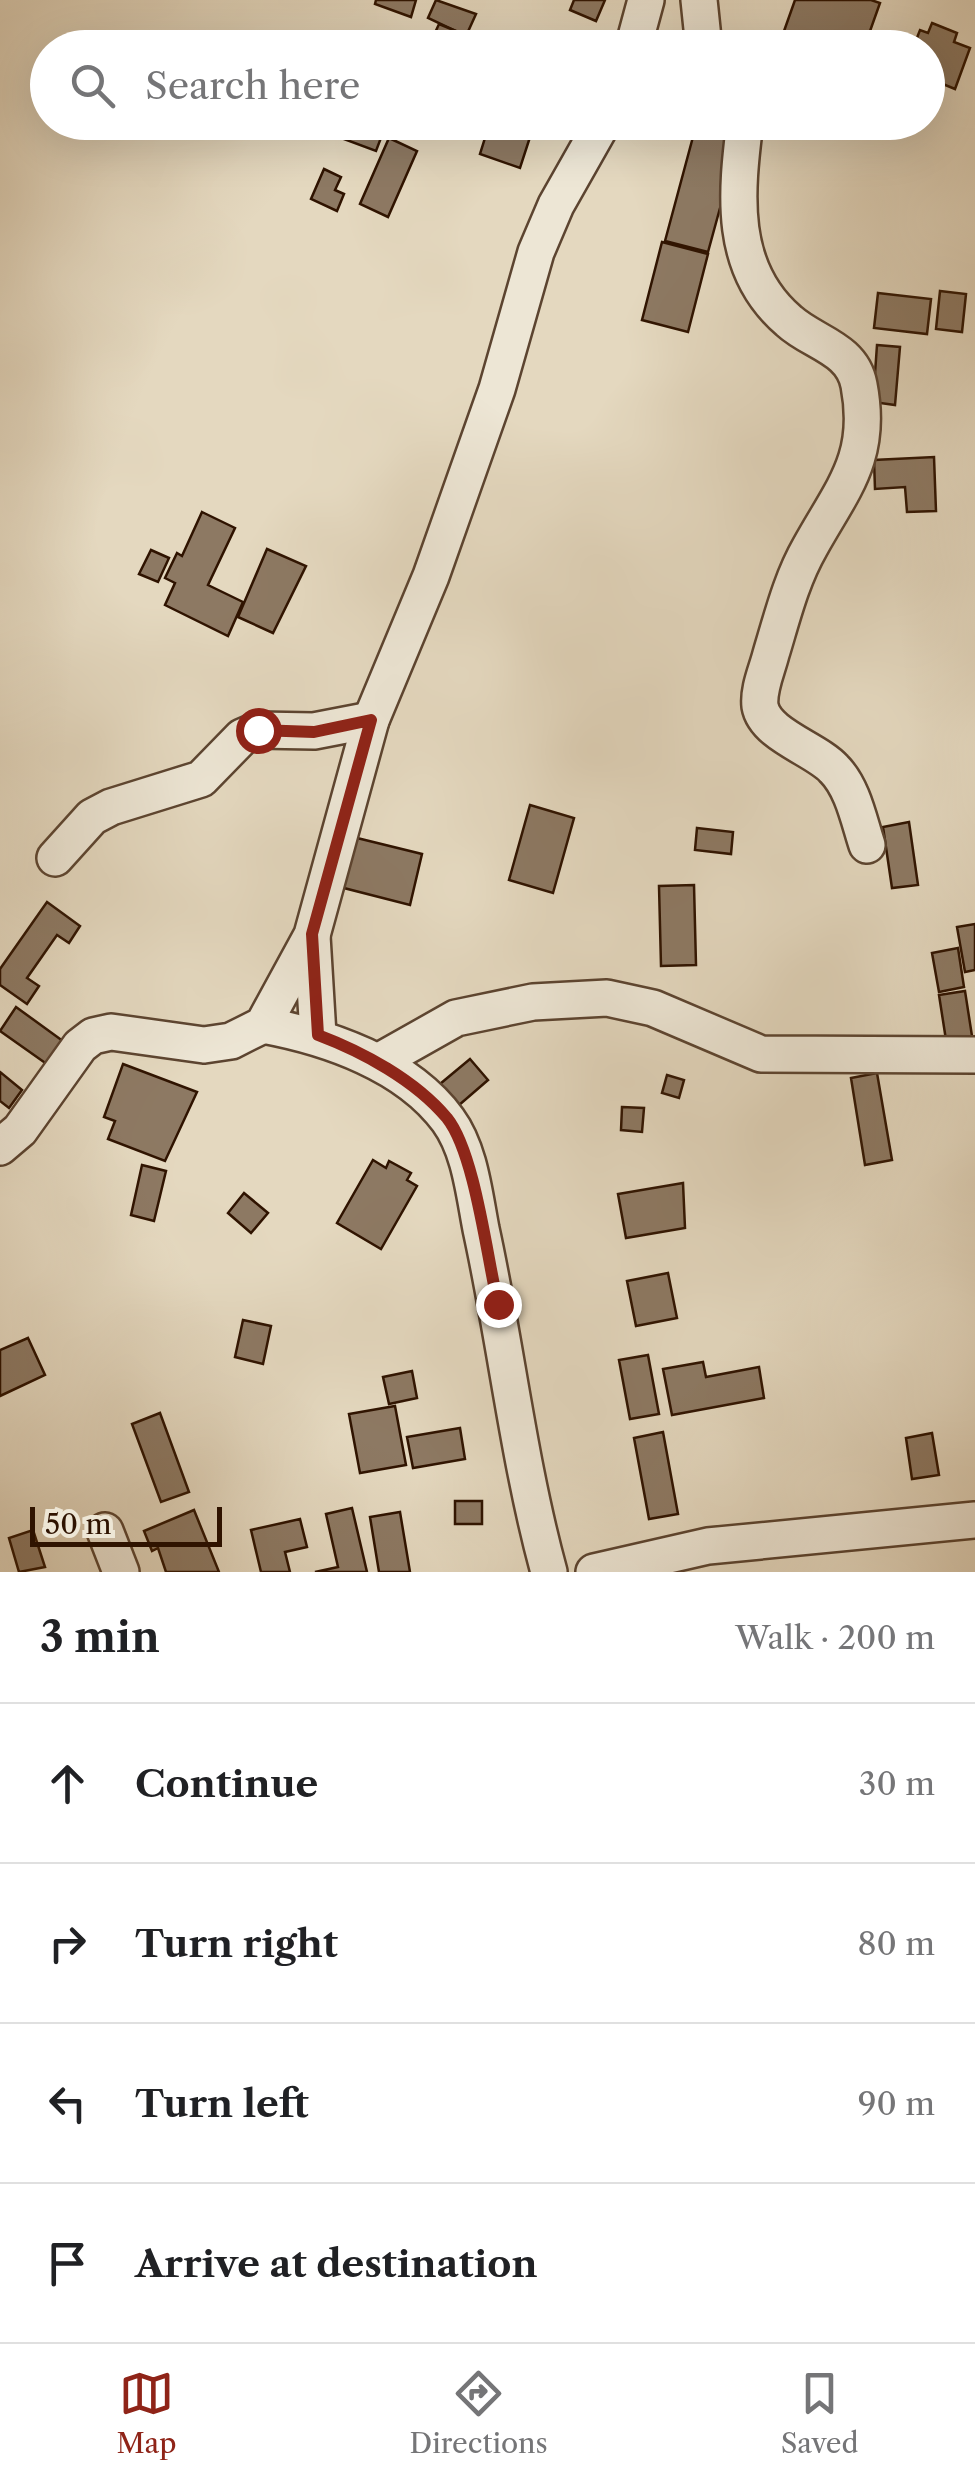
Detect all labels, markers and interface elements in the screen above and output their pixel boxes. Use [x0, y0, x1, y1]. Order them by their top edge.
search box [30, 30, 945, 140]
icon: search [65, 58, 120, 113]
text: Search here [145, 62, 360, 109]
route start [236, 708, 282, 754]
route end [476, 1282, 522, 1328]
scale bar [30, 1502, 222, 1546]
text: 50 m [45, 1507, 112, 1541]
text: 3 min [40, 1611, 160, 1663]
text: Walk · 200 m [735, 1618, 935, 1657]
icon: ahead [40, 1756, 95, 1811]
text: Continue [135, 1760, 318, 1807]
text: 30 m [859, 1764, 935, 1803]
icon: right [40, 1916, 95, 1971]
text: Turn right [135, 1920, 338, 1967]
text: 80 m [857, 1924, 935, 1963]
icon: left [40, 2076, 95, 2131]
text: Turn left [135, 2080, 309, 2127]
text: 90 m [858, 2084, 935, 2123]
icon: arrive [40, 2236, 95, 2291]
text: Arrive at destination [135, 2240, 538, 2287]
tab: Map [116, 2366, 177, 2460]
tab: Directions [409, 2366, 548, 2460]
tab: Saved [781, 2366, 859, 2460]

